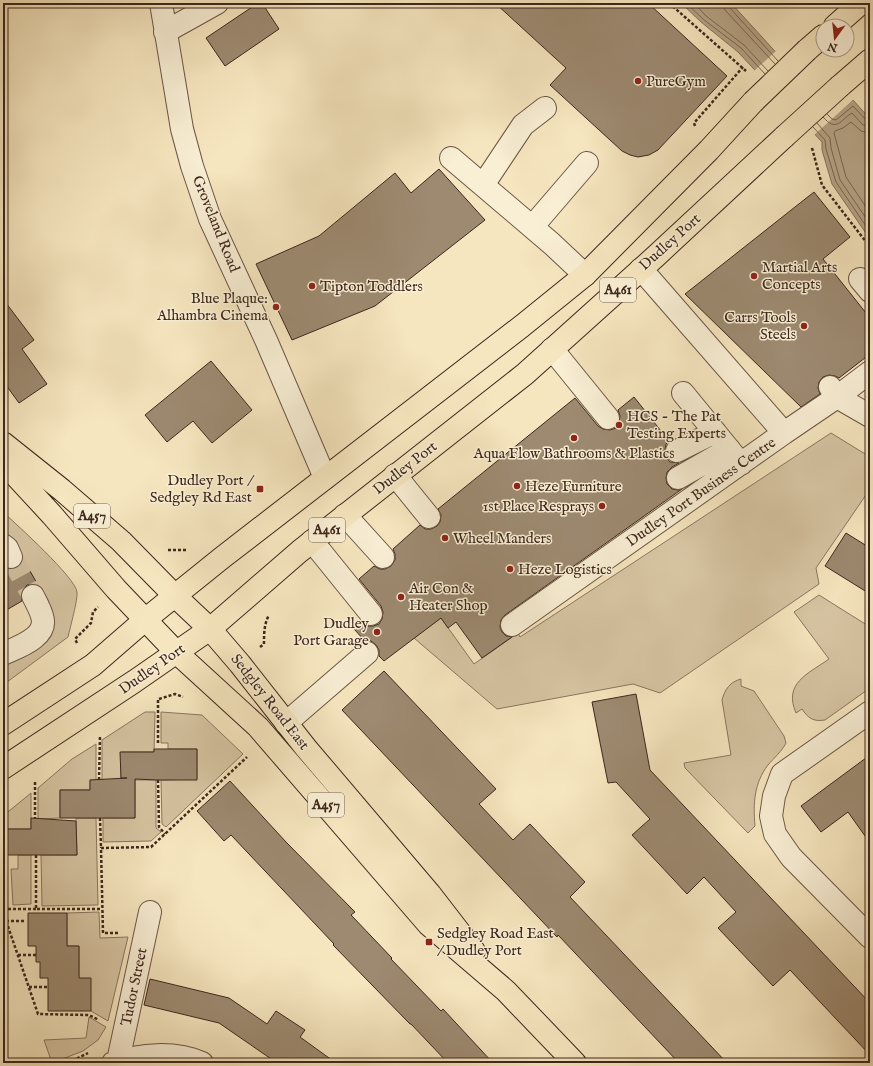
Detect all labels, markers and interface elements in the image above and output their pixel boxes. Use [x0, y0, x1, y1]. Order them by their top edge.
north arrow [815, 18, 855, 58]
text: N [826, 39, 840, 55]
place label: PureGym [646, 72, 706, 91]
marker: PureGym [633, 76, 643, 86]
street label: Groveland Road [188, 173, 244, 276]
street label: Dudley Port [635, 209, 705, 275]
place label: Martial Arts Concepts [762, 258, 837, 294]
marker: Martial Arts Concepts [749, 271, 759, 281]
place label: Tipton Toddlers [320, 277, 423, 296]
road number: A461 [600, 278, 636, 302]
marker: Tipton Toddlers [307, 281, 317, 291]
place label: Blue Plaque: Alhambra Cinema [156, 289, 269, 325]
marker: Blue Plaque: Alhambra Cinema [271, 302, 281, 312]
place label: Carrs Tools Steels [724, 308, 796, 344]
marker: Carrs Tools Steels [799, 321, 809, 331]
place label: HCS - The Pat Testing Experts [627, 407, 726, 443]
marker: HCS - The Pat Testing Experts [614, 420, 624, 430]
marker: Aqua Flow Bathrooms & Plastics [569, 433, 579, 443]
street label: Dudley Port Business Centre [622, 433, 780, 551]
street label: Dudley Port [369, 437, 441, 499]
place label: Aqua Flow Bathrooms & Plastics [473, 444, 674, 463]
place label: Dudley Port / Sedgley Rd East [150, 471, 255, 507]
place label: Heze Furniture [525, 477, 622, 496]
marker: Heze Furniture [512, 481, 522, 491]
marker: Dudley Port / Sedgley Rd East [255, 484, 265, 494]
place label: 1st Place Resprays [483, 497, 594, 516]
marker: 1st Place Resprays [597, 501, 607, 511]
road number: A457 [74, 504, 110, 528]
road number: A461 [309, 518, 345, 542]
place label: Wheel Manders [453, 529, 551, 548]
marker: Wheel Manders [440, 533, 450, 543]
place label: Heze Logistics [518, 560, 612, 579]
marker: Heze Logistics [505, 564, 515, 574]
place label: Air Con & Heater Shop [408, 579, 488, 615]
marker: Air Con & Heater Shop [396, 592, 406, 602]
place label: Dudley Port Garage [293, 614, 370, 650]
marker: Dudley Port Garage [372, 627, 382, 637]
street label: Dudley Port [115, 639, 189, 699]
street label: Sedgley Road East [227, 650, 313, 754]
road number: A457 [308, 793, 344, 817]
place label: Sedgley Road East / Dudley Port [437, 924, 554, 960]
marker: Sedgley Road East / Dudley Port [424, 937, 434, 947]
street label: Tudor Street [116, 946, 152, 1028]

